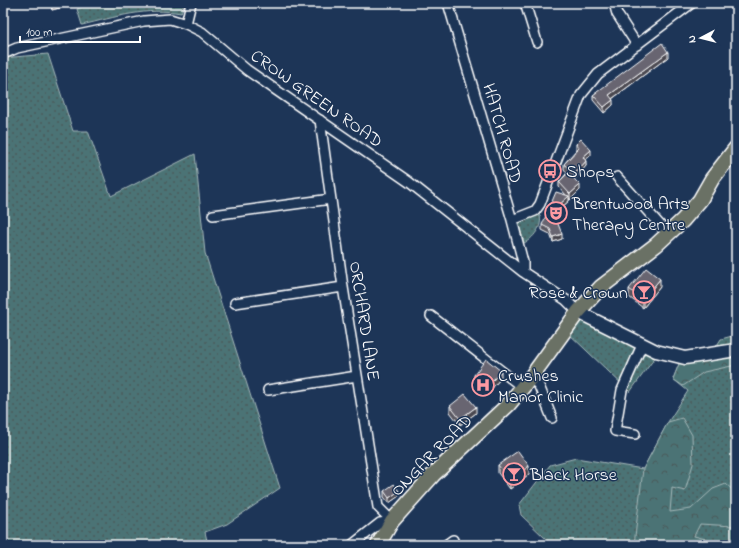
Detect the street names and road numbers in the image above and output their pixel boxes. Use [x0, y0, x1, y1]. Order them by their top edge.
street label: CROW GREEN ROAD [244, 44, 387, 155]
street label: HATCH ROAD [474, 80, 528, 187]
street label: ORCHARD LANE [341, 260, 385, 383]
street label: ONGAR ROAD [385, 409, 479, 503]

